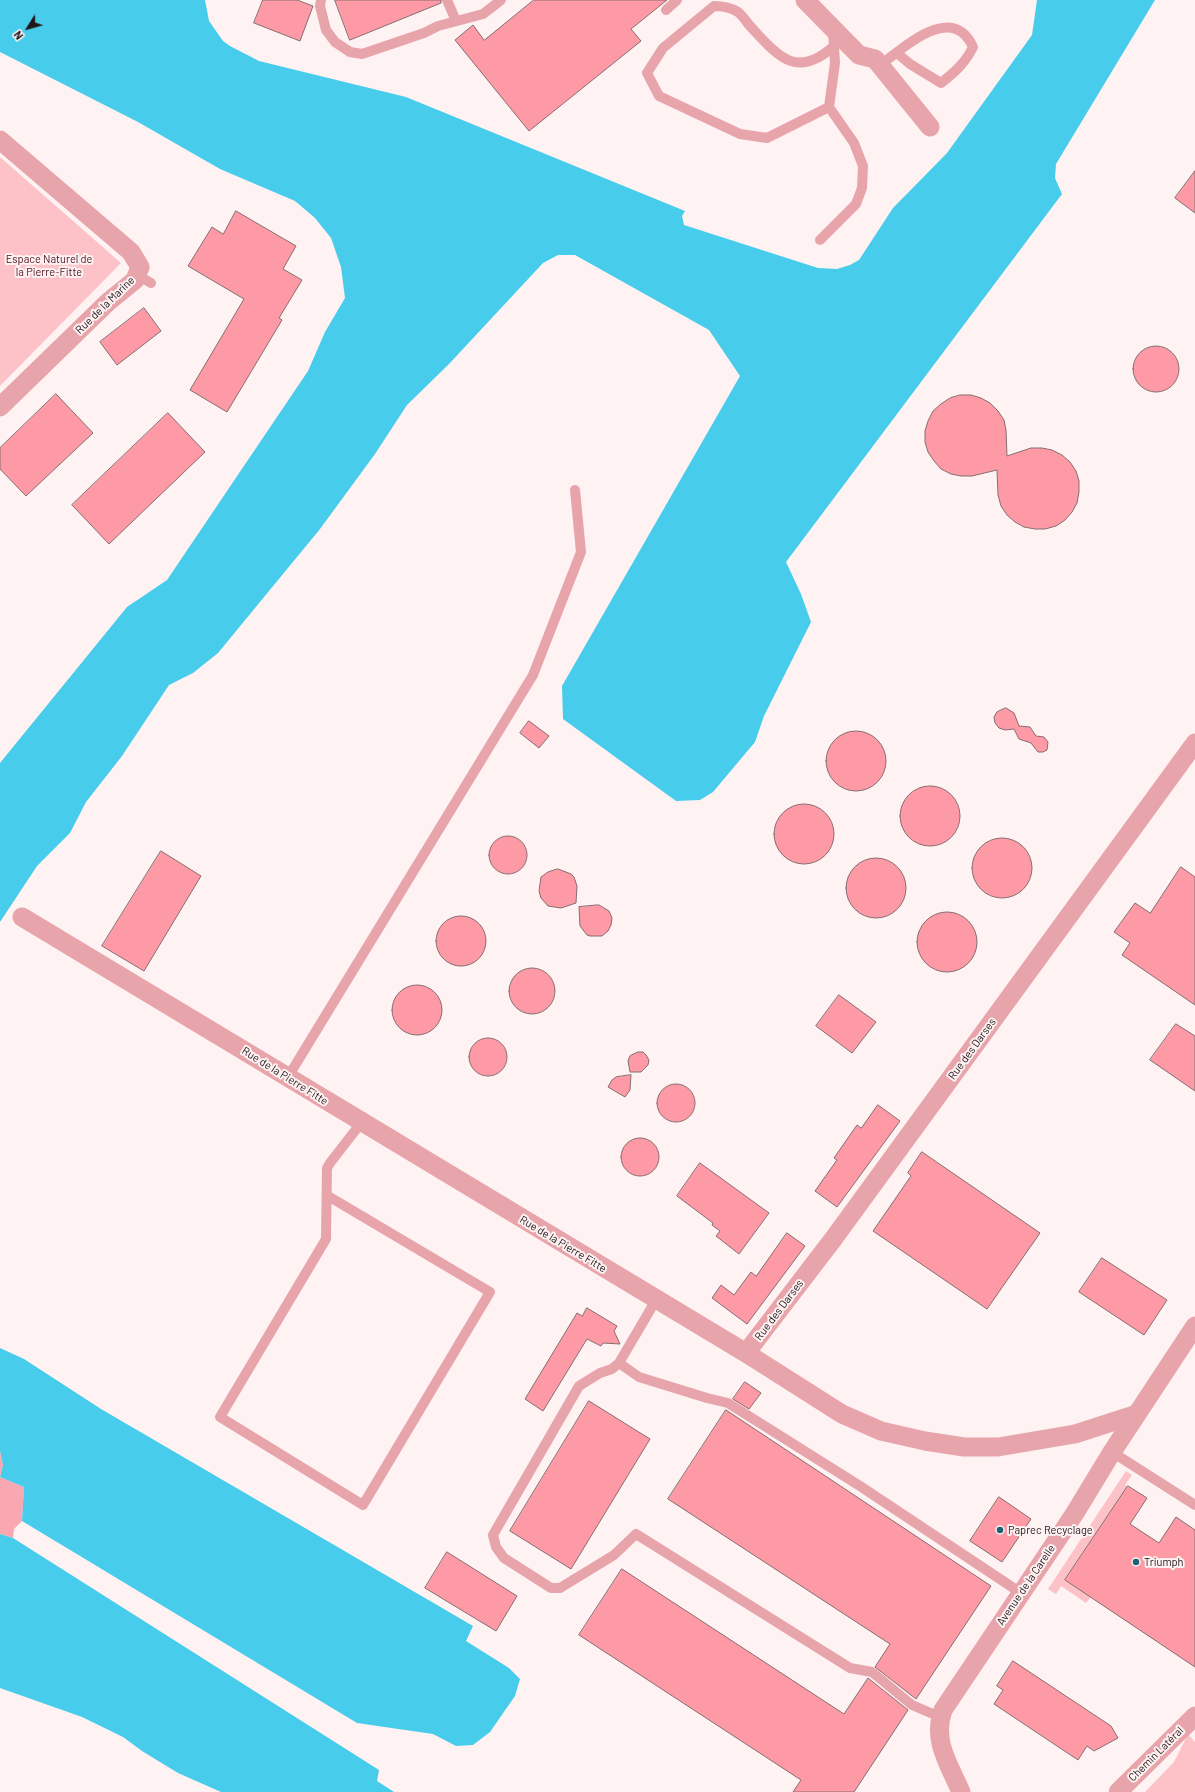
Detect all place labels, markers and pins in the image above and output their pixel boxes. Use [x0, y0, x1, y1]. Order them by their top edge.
place label: Paprec Recyclage [1008, 1523, 1093, 1537]
marker: Paprec Recyclage [995, 1525, 1005, 1535]
place label: Triumph [1144, 1555, 1183, 1569]
marker: Triumph [1131, 1557, 1141, 1567]

